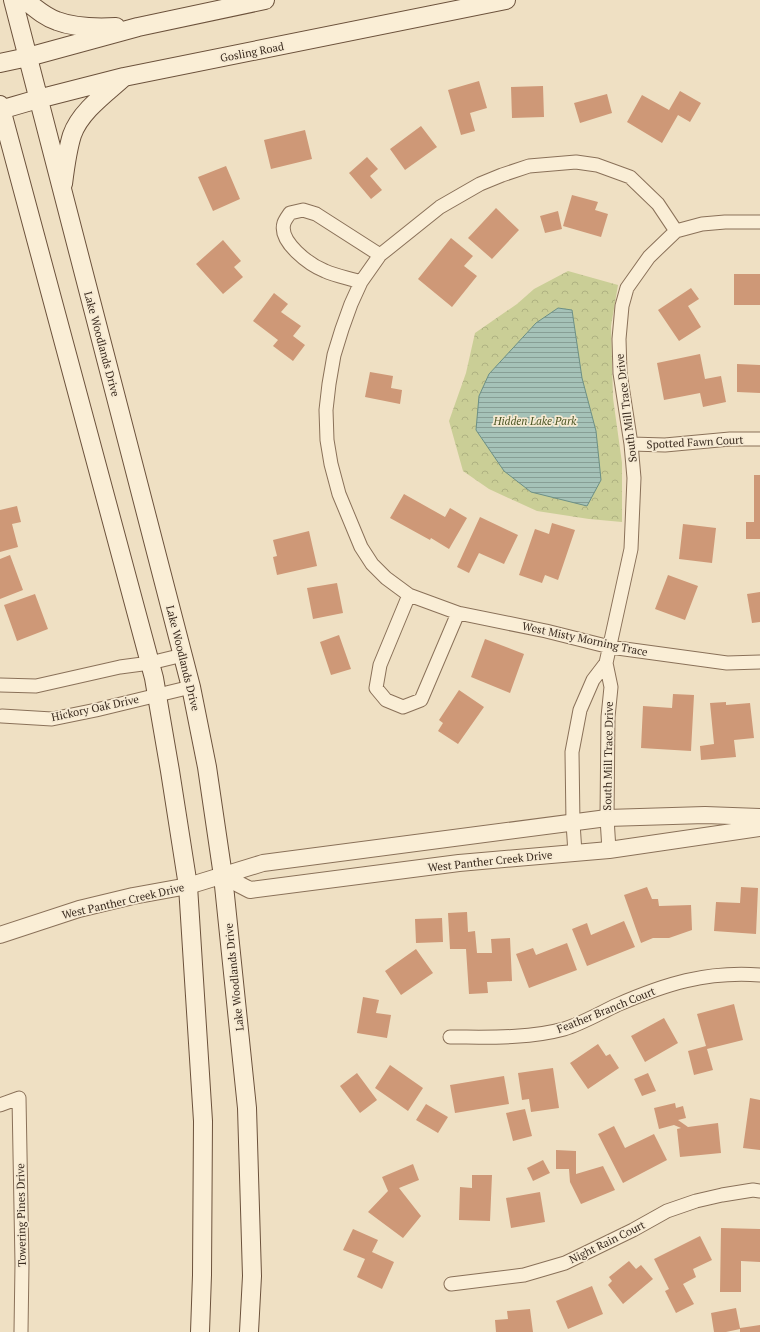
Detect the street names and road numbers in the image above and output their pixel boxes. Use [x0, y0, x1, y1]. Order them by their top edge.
street label: Gosling Road [219, 39, 285, 65]
street label: Lake Woodlands Drive [81, 290, 123, 399]
street label: South Mill Trace Drive [612, 352, 640, 463]
street label: Spotted Fawn Court [646, 432, 744, 452]
street label: Lake Woodlands Drive [163, 604, 203, 713]
street label: West Misty Morning Trace [521, 619, 649, 659]
street label: Hickory Oak Drive [50, 692, 140, 724]
street label: South Mill Trace Drive [600, 701, 616, 811]
street label: West Panther Creek Drive [427, 847, 553, 875]
street label: West Panther Creek Drive [60, 880, 186, 922]
street label: Lake Woodlands Drive [221, 922, 247, 1032]
street label: Feather Branch Court [555, 984, 657, 1036]
street label: Towering Pines Drive [13, 1163, 29, 1267]
street label: Night Rain Court [567, 1218, 647, 1266]

